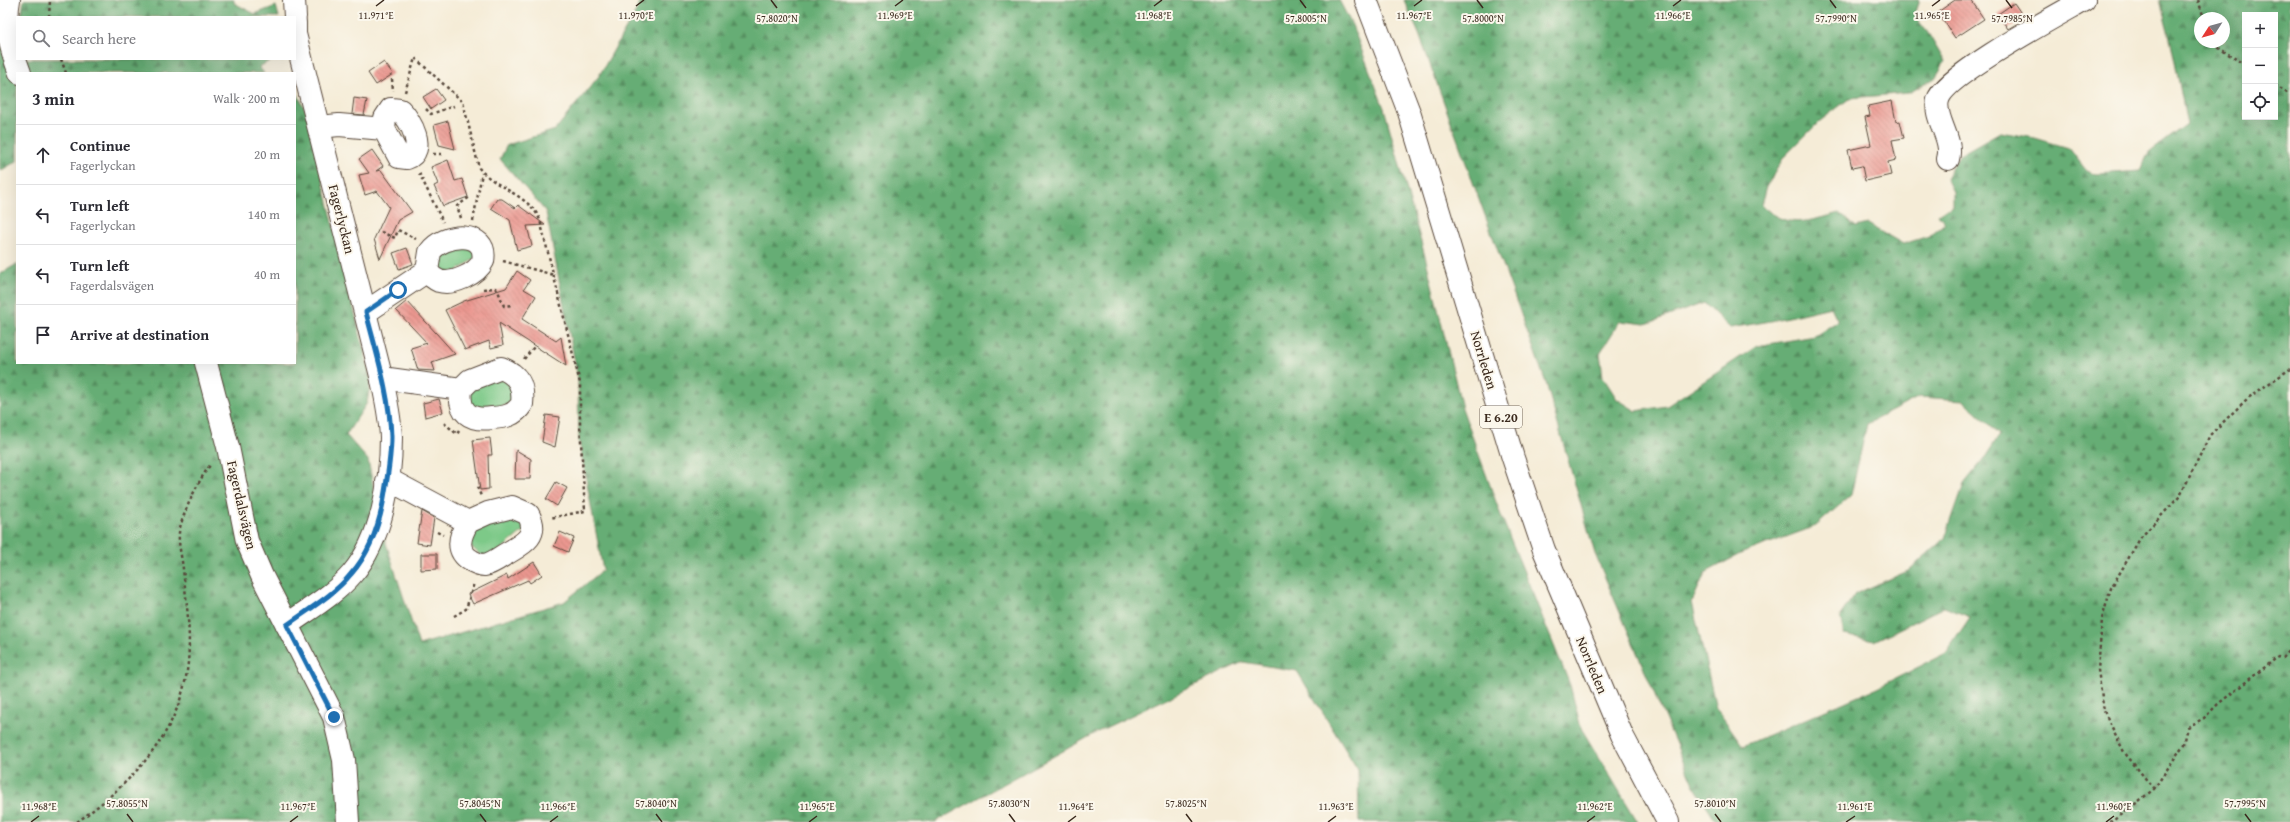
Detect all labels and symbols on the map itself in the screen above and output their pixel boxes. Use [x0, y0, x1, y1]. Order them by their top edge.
text: 11.971°E [358, 8, 394, 23]
text: 11.970°E [618, 8, 654, 23]
text: 11.969°E [877, 8, 913, 23]
text: 11.968°E [1136, 8, 1172, 23]
text: 11.967°E [1396, 8, 1432, 23]
text: 11.966°E [1655, 8, 1691, 23]
text: 11.965°E [1914, 8, 1950, 23]
text: 57.8020°N [756, 11, 798, 26]
text: 57.8005°N [1285, 11, 1327, 26]
text: 57.8000°N [1462, 11, 1504, 26]
text: 57.7990°N [1815, 11, 1857, 26]
text: 57.7985°N [1991, 11, 2033, 26]
north arrow [2194, 12, 2230, 48]
street label: Fagerlyckan [324, 182, 360, 256]
route start [389, 281, 407, 299]
street label: Norrleden [1466, 328, 1502, 392]
road number: E 6.20 [1480, 406, 1522, 428]
street label: Fagerdalsvägen [222, 459, 262, 552]
street label: Norrleden [1571, 633, 1613, 697]
route end [325, 708, 343, 726]
text: 57.8055°N [106, 796, 148, 811]
text: 57.8045°N [459, 796, 501, 811]
text: 57.8040°N [635, 796, 677, 811]
text: 57.8030°N [988, 796, 1030, 811]
text: 57.8025°N [1165, 796, 1207, 811]
text: 57.8010°N [1694, 796, 1736, 811]
text: 57.7995°N [2224, 796, 2266, 811]
text: 11.968°E [21, 799, 57, 814]
text: 11.967°E [280, 799, 316, 814]
text: 11.966°E [540, 799, 576, 814]
text: 11.965°E [799, 799, 835, 814]
text: 11.964°E [1058, 799, 1094, 814]
text: 11.963°E [1318, 799, 1354, 814]
text: 11.962°E [1577, 799, 1613, 814]
text: 11.961°E [1837, 799, 1873, 814]
text: 11.960°E [2096, 799, 2132, 814]

